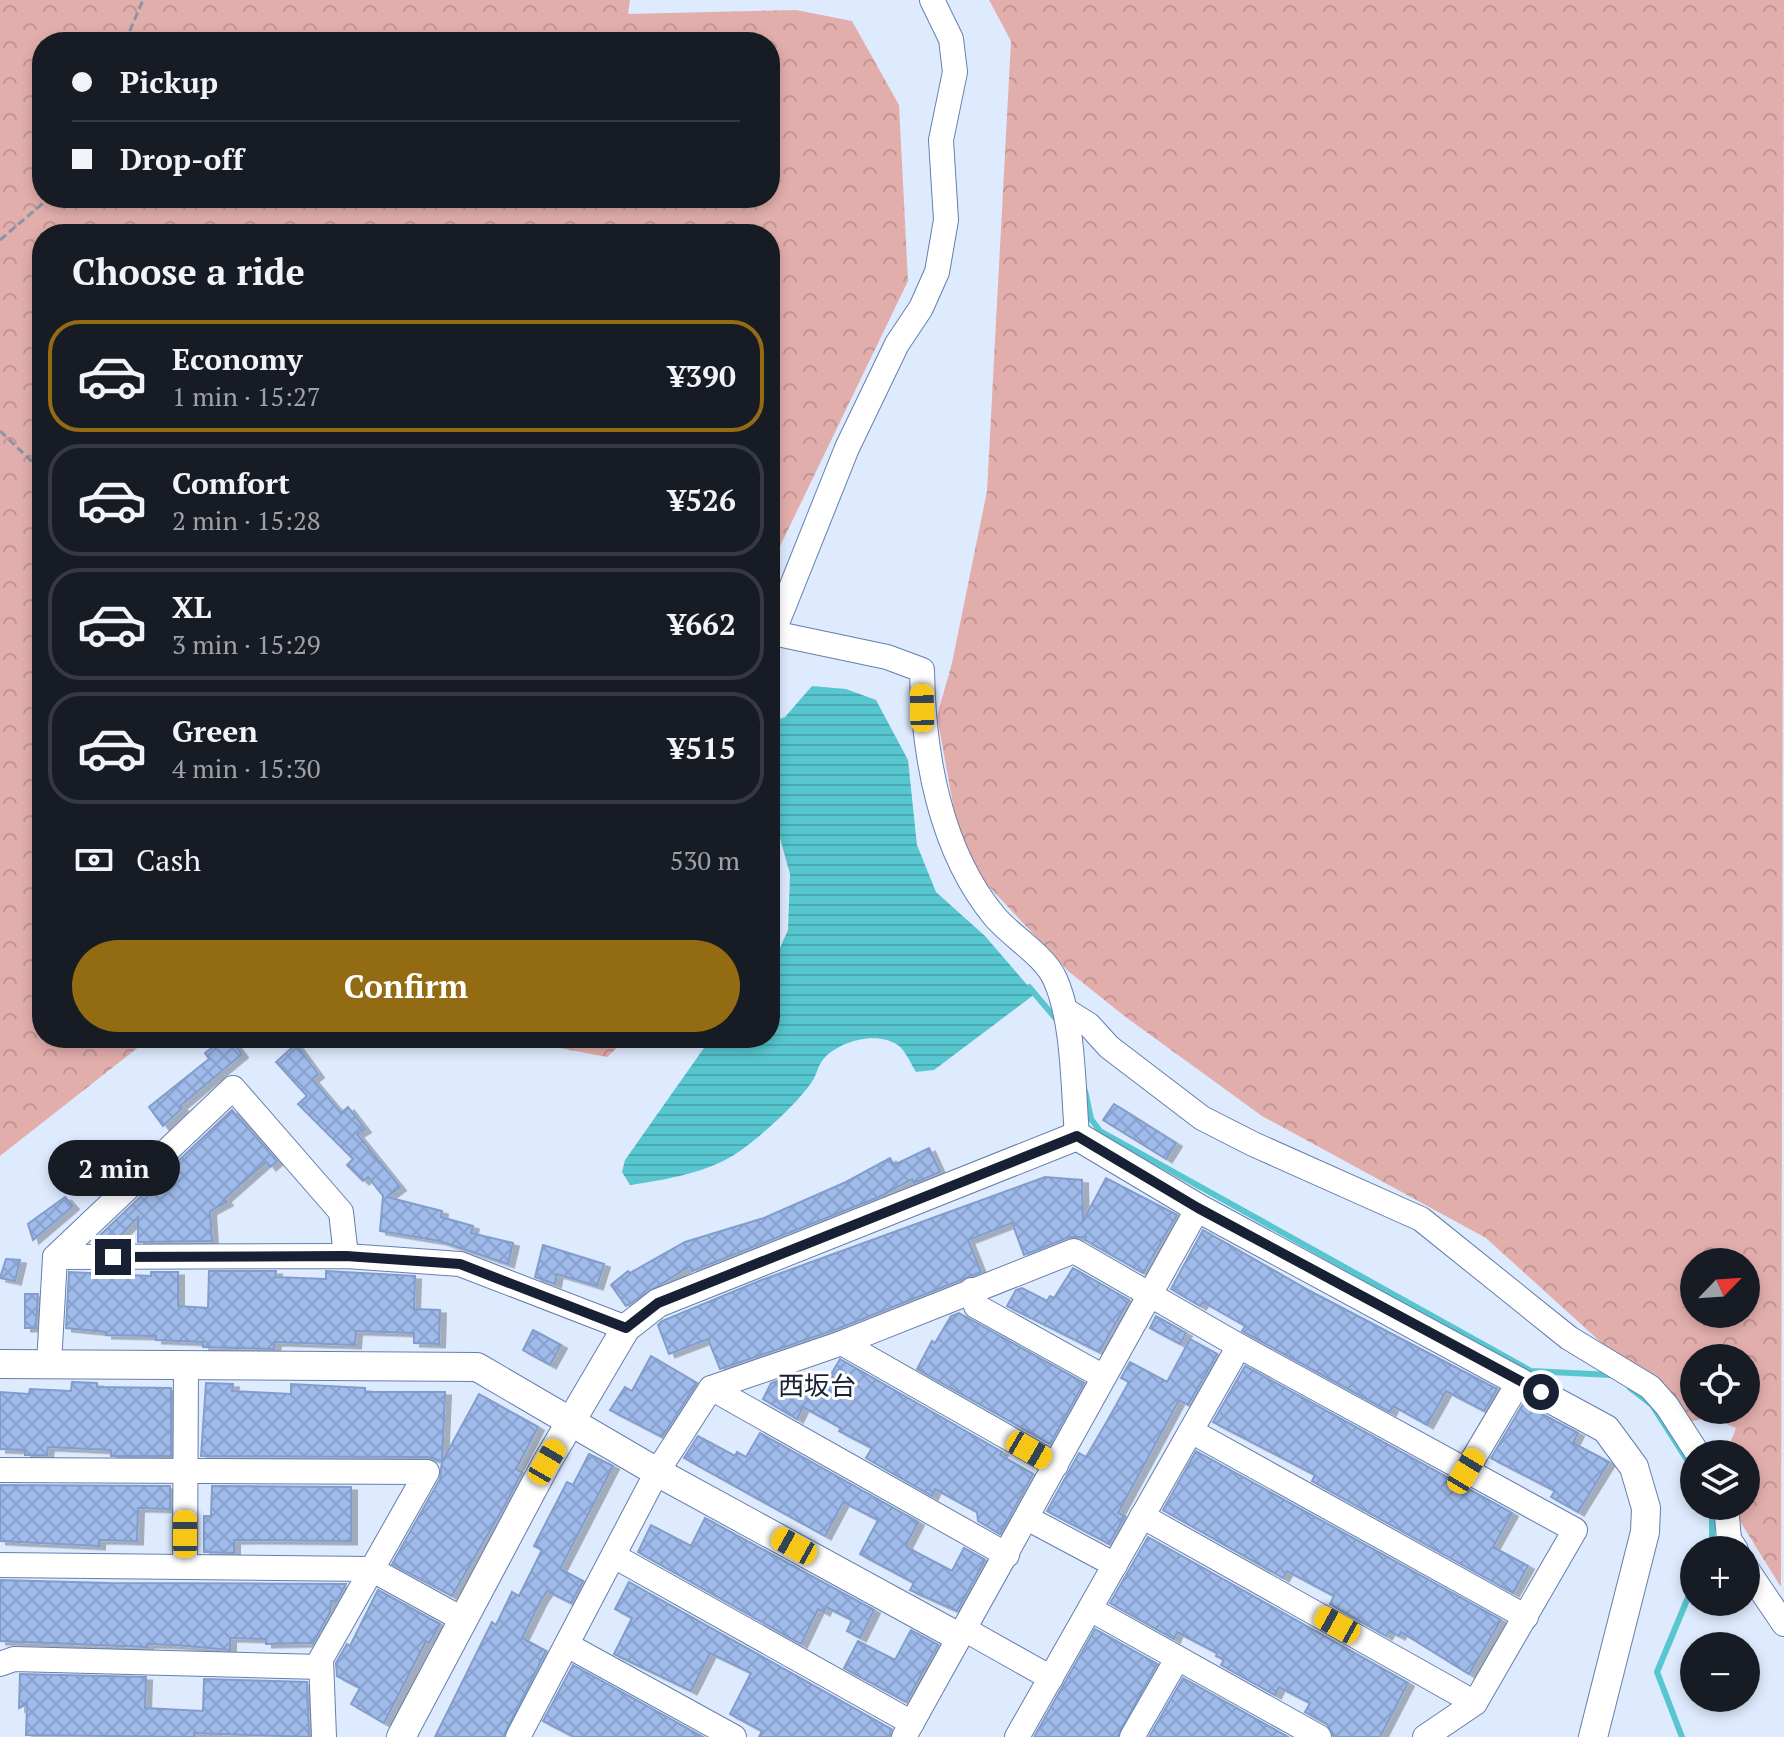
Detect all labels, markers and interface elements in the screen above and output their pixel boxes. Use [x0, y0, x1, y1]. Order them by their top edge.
text: Pickup [120, 62, 218, 102]
text: Drop-off [120, 139, 244, 179]
text: Choose a ride [72, 248, 305, 295]
text: Economy [172, 339, 303, 379]
icon: car [76, 340, 148, 412]
text: ¥390 [668, 356, 736, 396]
text: 1 min · 15:27 [172, 379, 321, 413]
text: Comfort [172, 463, 290, 503]
icon: car [76, 464, 148, 536]
text: ¥526 [668, 480, 736, 520]
text: 2 min · 15:28 [172, 503, 321, 537]
text: XL [172, 587, 211, 627]
icon: car [76, 588, 148, 660]
text: ¥662 [668, 604, 736, 644]
text: 3 min · 15:29 [172, 627, 321, 661]
car [910, 684, 934, 732]
text: Green [172, 711, 258, 751]
icon: car [76, 712, 148, 784]
text: ¥515 [668, 728, 736, 768]
text: 4 min · 15:30 [172, 751, 321, 785]
icon: cash [72, 838, 116, 882]
text: Cash [136, 840, 201, 880]
text: 530 m [670, 843, 740, 877]
button: Confirm [72, 940, 740, 1032]
callout: 2 min [47, 1141, 179, 1197]
text: 2 min [78, 1151, 150, 1185]
route end [95, 1239, 131, 1275]
north arrow [1680, 1248, 1760, 1328]
map controls [1680, 1248, 1760, 1712]
button: locate [1680, 1344, 1760, 1424]
district label: 西坂台 [778, 1368, 856, 1402]
route start [1523, 1374, 1559, 1410]
car [1002, 1428, 1056, 1472]
car [525, 1435, 569, 1489]
button: layers [1680, 1440, 1760, 1520]
car [1443, 1444, 1489, 1498]
car [173, 1510, 197, 1558]
car [767, 1524, 821, 1568]
button: + [1680, 1536, 1760, 1616]
car [1310, 1603, 1364, 1647]
button: − [1680, 1632, 1760, 1712]

